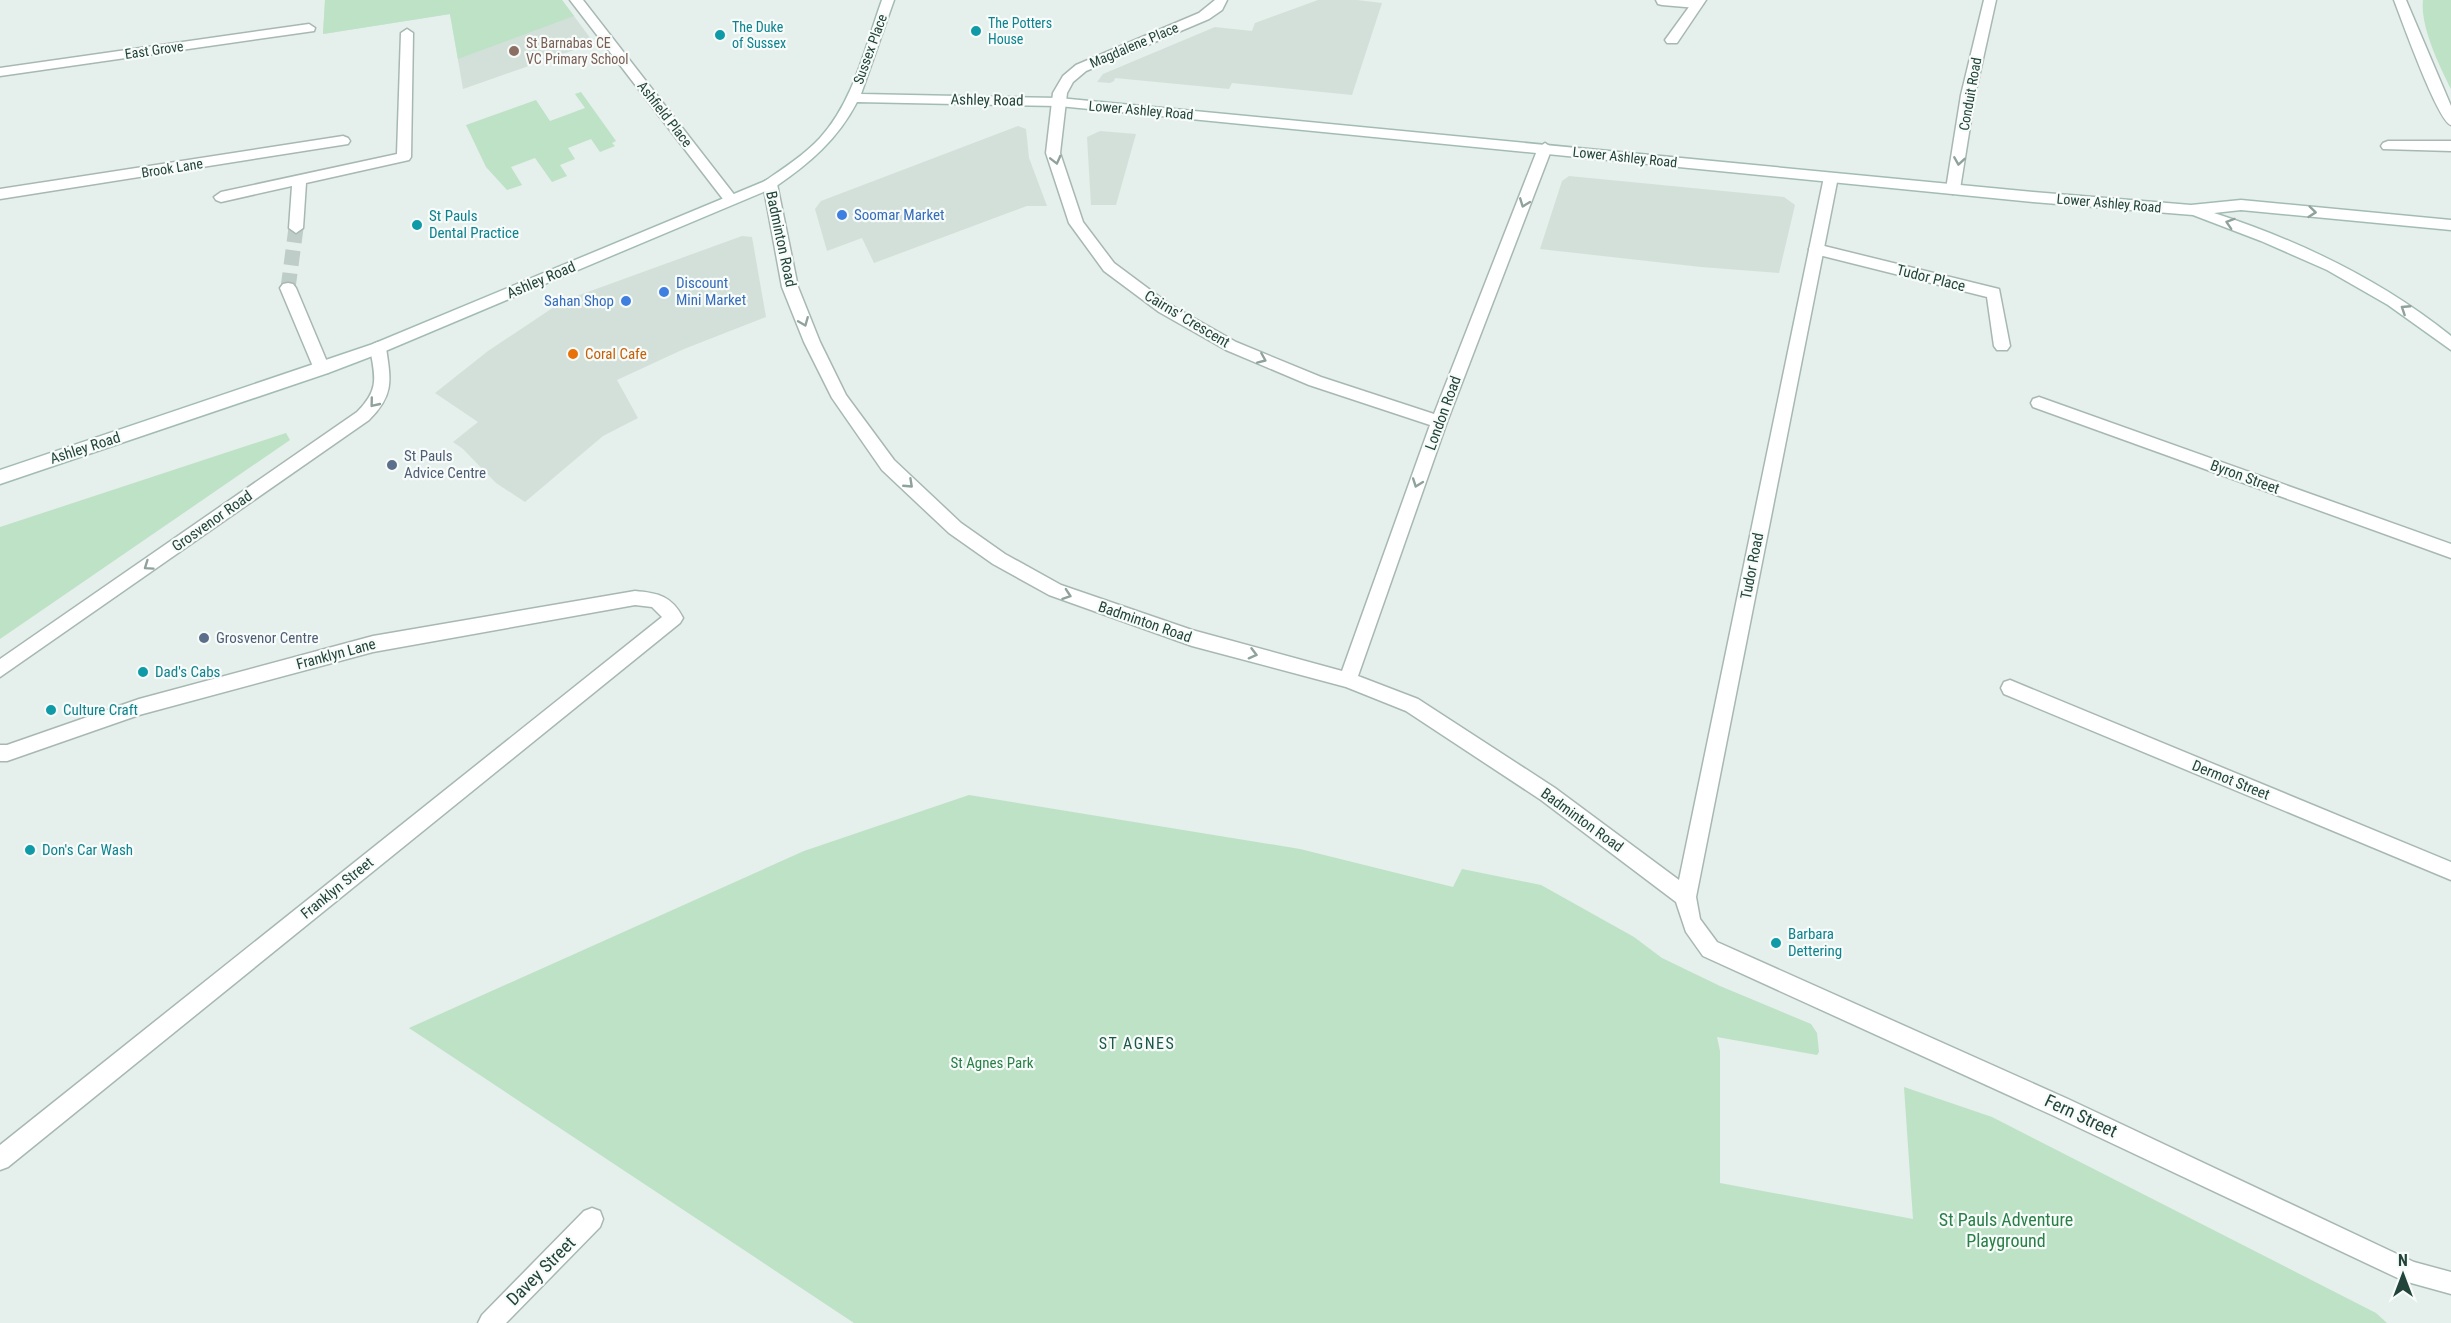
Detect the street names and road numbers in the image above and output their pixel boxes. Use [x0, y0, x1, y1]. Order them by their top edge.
street label: Sussex Place [850, 11, 890, 86]
street label: Magdalene Place [1087, 19, 1181, 71]
street label: East Grove [124, 38, 185, 62]
street label: Conduit Road [1956, 56, 1984, 132]
street label: Ashfield Place [634, 78, 696, 150]
street label: Ashley Road [950, 90, 1024, 110]
street label: Lower Ashley Road [1088, 97, 1194, 123]
street label: Lower Ashley Road [1572, 144, 1678, 170]
street label: Brook Lane [140, 155, 204, 181]
street label: Badminton Road [762, 189, 800, 289]
street label: Lower Ashley Road [2056, 190, 2162, 216]
street label: Ashley Road [504, 257, 578, 303]
street label: Tudor Place [1895, 261, 1967, 295]
street label: Cairns' Crescent [1141, 286, 1233, 352]
street label: London Road [1421, 373, 1465, 453]
street label: Ashley Road [48, 428, 122, 468]
street label: Byron Street [2208, 456, 2282, 498]
street label: Grosvenor Road [168, 487, 256, 555]
street label: Tudor Road [1737, 531, 1767, 601]
street label: Badminton Road [1096, 598, 1194, 646]
street label: Franklyn Lane [294, 635, 378, 673]
street label: Dermot Street [2190, 756, 2272, 804]
street label: Badminton Road [1537, 784, 1627, 856]
street label: Franklyn Street [297, 853, 377, 923]
street label: Fern Street [2042, 1090, 2121, 1141]
street label: Davey Street [502, 1232, 579, 1309]

